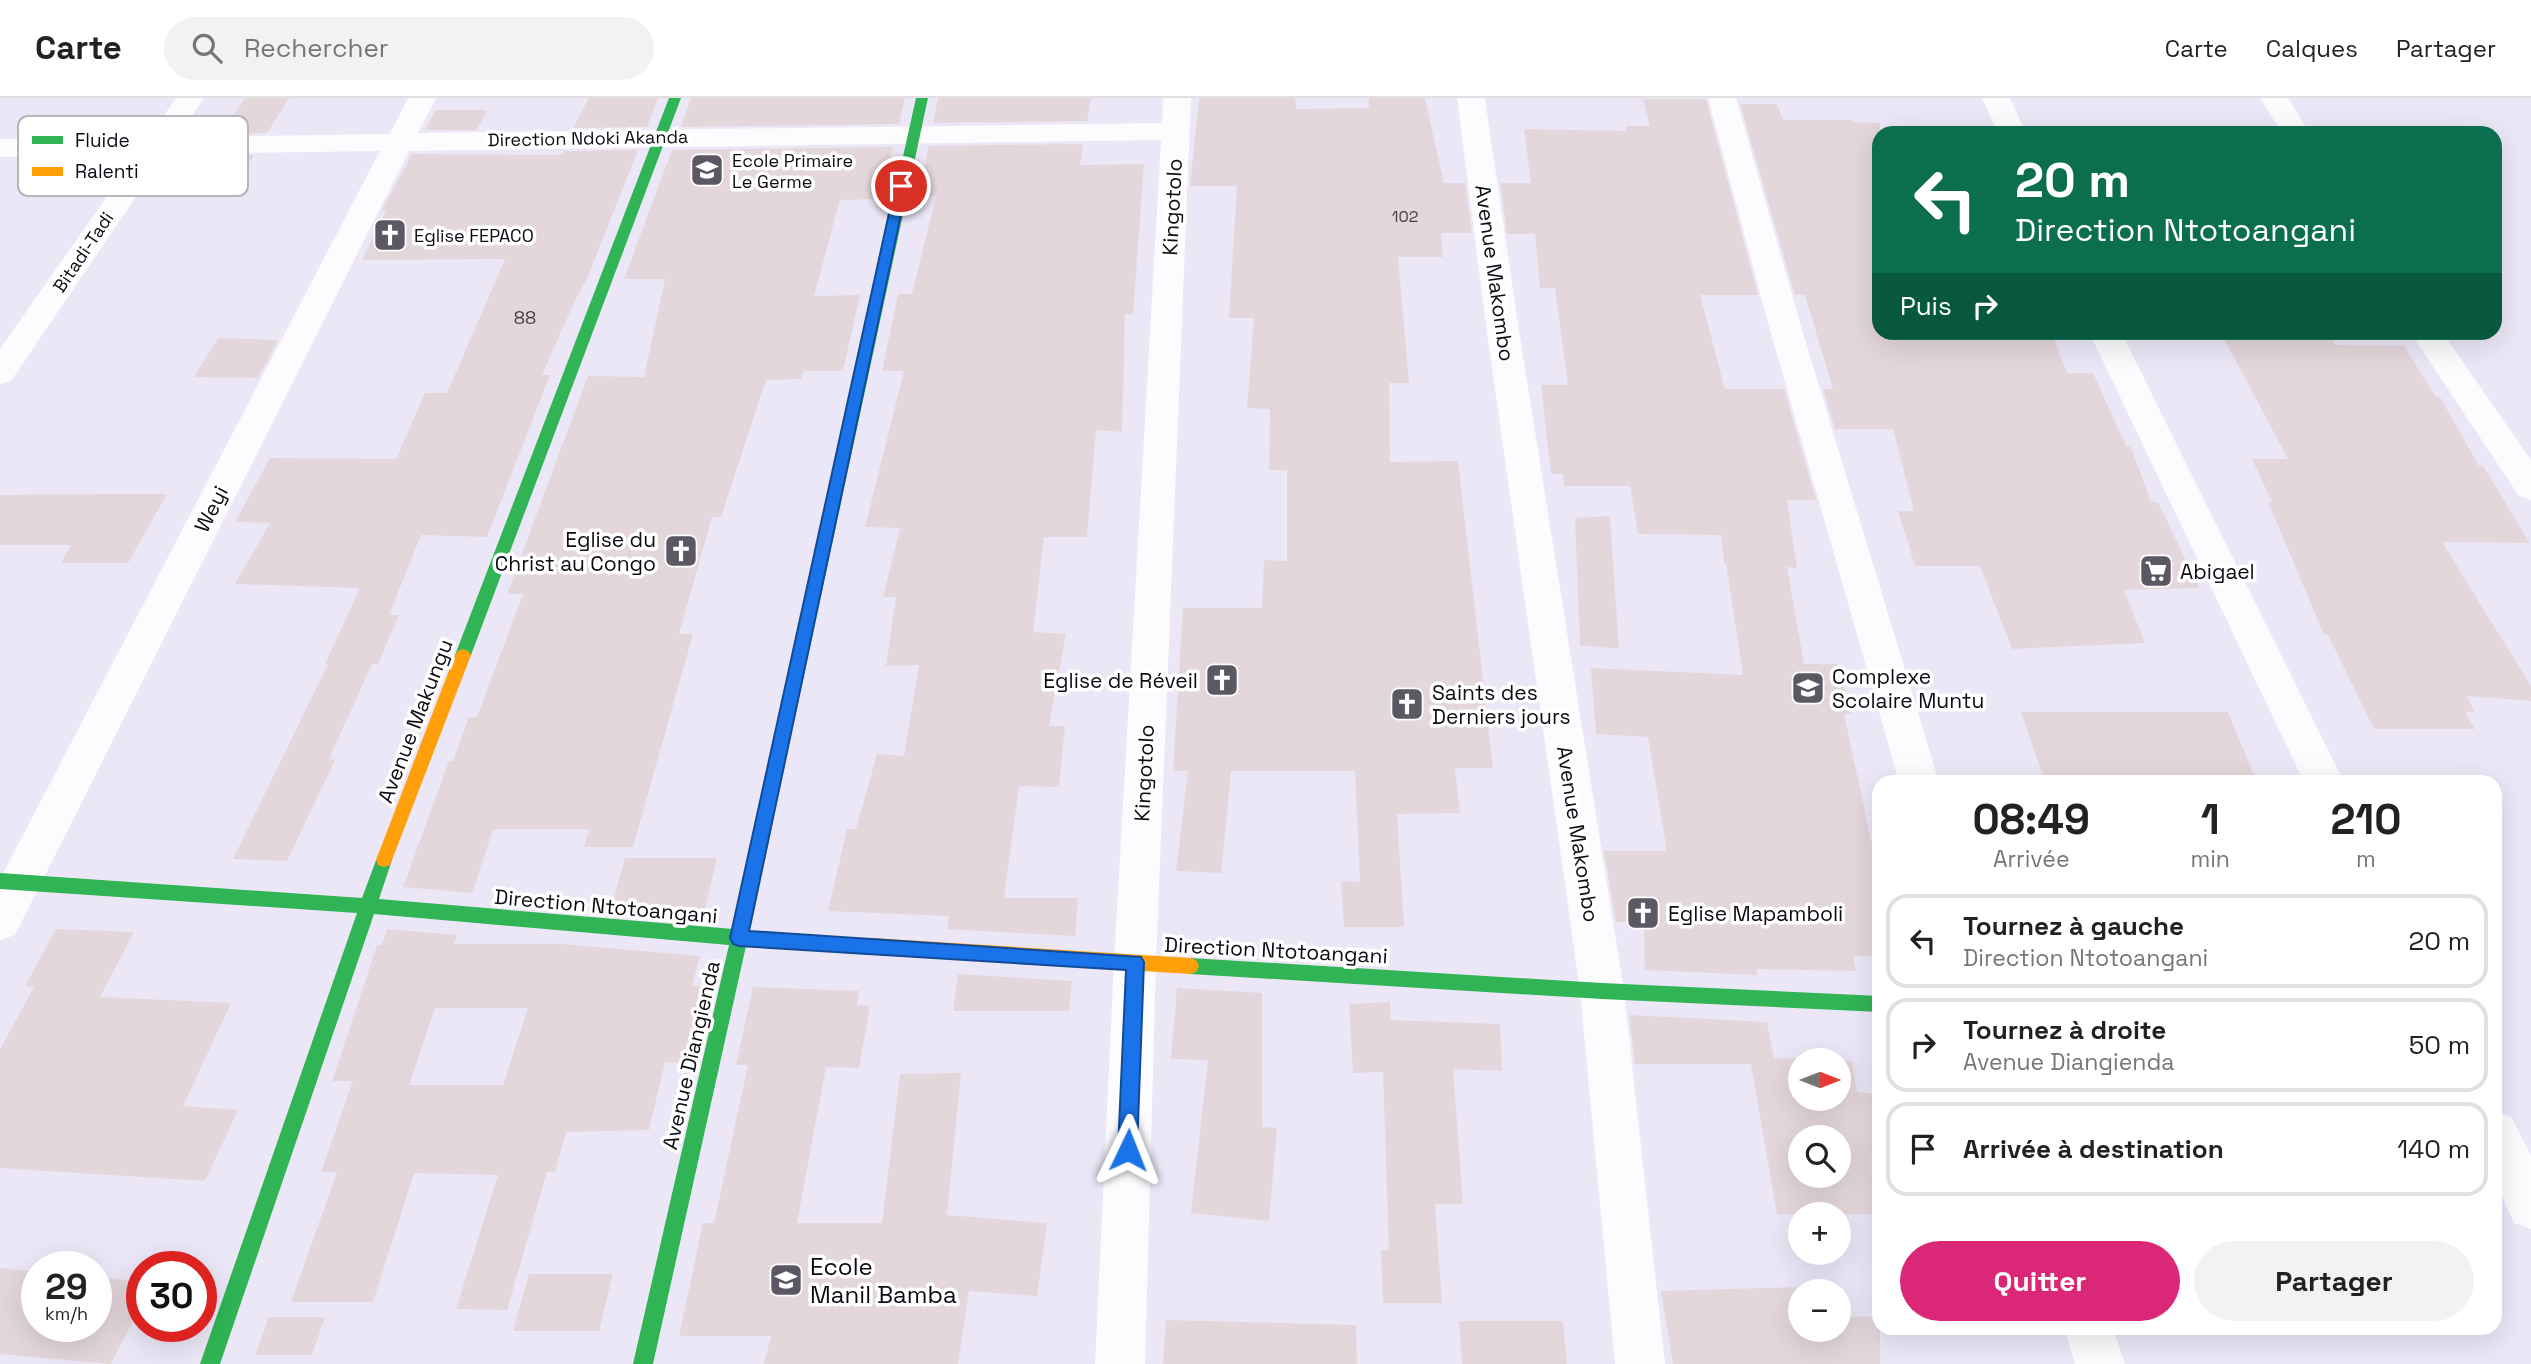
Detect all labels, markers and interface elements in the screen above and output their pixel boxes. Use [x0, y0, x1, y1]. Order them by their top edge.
search box [164, 17, 654, 80]
text: Carte [35, 27, 122, 69]
icon: search [188, 29, 226, 67]
text: Rechercher [244, 31, 389, 65]
text: Carte [2165, 33, 2228, 64]
text: Calques [2266, 33, 2358, 64]
text: Partager [2396, 33, 2496, 64]
legend [18, 116, 248, 196]
street label: Direction Ndoki Akanda [487, 125, 689, 151]
text: Fluide [75, 128, 130, 153]
place label: Ecole Primaire Le Germe [732, 149, 853, 193]
text: 20 m [2015, 149, 2130, 211]
school or university icon: Ecole Primaire Le Germe [688, 151, 726, 189]
icon: left [1900, 154, 1991, 245]
pin [871, 156, 931, 216]
street label: Kingotolo [1156, 158, 1188, 256]
text: Ralenti [75, 159, 139, 184]
icon: arrive [882, 167, 920, 205]
street label: Avenue Makombo [1469, 183, 1521, 363]
house number: 102 [1392, 206, 1418, 227]
street label: Bitadi-Tadi [48, 207, 118, 297]
text: Direction Ntotoangani [2015, 210, 2356, 250]
church icon: Eglise FEPACO [371, 216, 409, 254]
place label: Eglise FEPACO [414, 224, 534, 247]
icon: right [1966, 287, 2004, 325]
text: Puis [1900, 289, 1952, 323]
house number: 88 [514, 306, 536, 329]
street label: Weyi [188, 481, 234, 537]
place label: Eglise du Christ au Congo [495, 526, 656, 577]
church icon: Eglise du Christ au Congo [662, 532, 700, 570]
supermarket icon: Abigael [2137, 552, 2175, 590]
place label: Abigael [2180, 558, 2255, 585]
street label: Avenue Makungu [371, 635, 459, 807]
church icon: Eglise de Réveil [1203, 661, 1241, 699]
place label: Complexe Scolaire Muntu [1832, 663, 1984, 714]
place label: Eglise de Réveil [1043, 667, 1198, 694]
school or university icon: Complexe Scolaire Muntu [1789, 669, 1827, 707]
place label: Saints des Derniers jours [1432, 679, 1571, 730]
church icon: Saints des Derniers jours [1388, 685, 1426, 723]
street label: Kingotolo [1128, 724, 1160, 822]
street label: Avenue Makombo [1551, 744, 1605, 924]
text: 08:49 [1972, 793, 2090, 846]
text: 1 [2201, 793, 2220, 846]
text: 210 [2330, 793, 2402, 846]
text: Arrivée [1993, 844, 2070, 874]
text: min [2190, 844, 2230, 874]
text: m [2356, 844, 2376, 874]
street label: Direction Ntotoangani [493, 883, 719, 929]
church icon: Eglise Mapamboli [1624, 894, 1662, 932]
place label: Eglise Mapamboli [1668, 900, 1843, 927]
text: Tournez à gauche [1963, 909, 2184, 943]
icon: left [1904, 922, 1942, 960]
text: 20 m [2409, 924, 2470, 958]
street label: Direction Ntotoangani [1164, 931, 1388, 969]
text: Direction Ntotoangani [1963, 943, 2208, 973]
street label: Avenue Diangienda [656, 958, 726, 1152]
text: Tournez à droite [1963, 1013, 2166, 1047]
icon: right [1904, 1026, 1942, 1064]
text: 50 m [2409, 1028, 2470, 1062]
text: Avenue Diangienda [1963, 1047, 2175, 1077]
north arrow [1788, 1048, 1852, 1111]
map controls [1788, 1048, 1851, 1342]
position arrow [1091, 1113, 1165, 1187]
button: search [1788, 1125, 1851, 1188]
icon: arrive [1904, 1130, 1942, 1168]
text: Arrivée à destination [1963, 1132, 2224, 1166]
text: 140 m [2397, 1132, 2470, 1166]
button: + [1788, 1202, 1851, 1265]
button: Quitter [1900, 1241, 2180, 1321]
button: Partager [2194, 1241, 2474, 1321]
speed limit sign: 30 [126, 1251, 217, 1342]
place label: Ecole Manil Bamba [810, 1251, 957, 1310]
school or university icon: Ecole Manil Bamba [767, 1261, 805, 1299]
text: 29 [45, 1265, 88, 1309]
button: − [1788, 1279, 1851, 1342]
text: km/h [45, 1302, 88, 1325]

